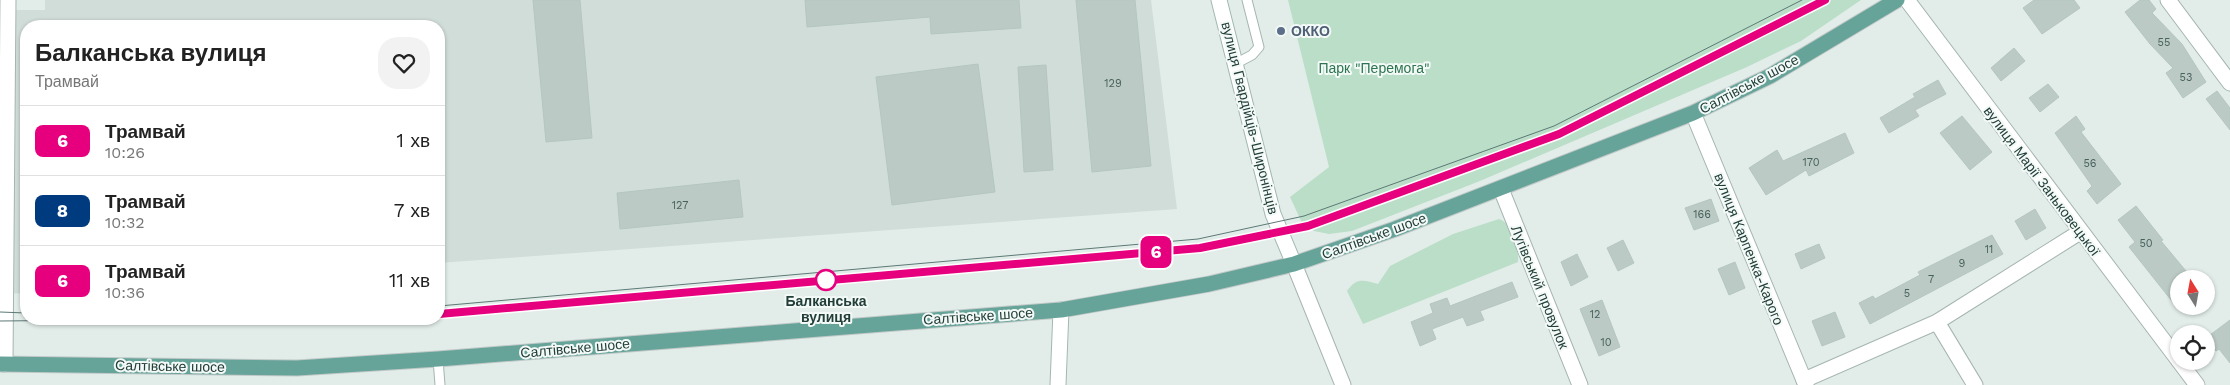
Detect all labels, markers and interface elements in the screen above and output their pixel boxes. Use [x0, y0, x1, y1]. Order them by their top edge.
street label: вулиця Гвардійців-Широнінців [1218, 20, 1282, 216]
place label: ОККО [1291, 23, 1330, 39]
marker: ОККО [1275, 25, 1287, 37]
house number: 55 [2158, 36, 2170, 49]
button: heart [378, 37, 430, 89]
text: Балканська вулиця [35, 39, 267, 67]
street label: Салтівське шосе [1697, 51, 1801, 117]
park label: Парк "Перемога" [1318, 60, 1430, 76]
house number: 53 [2180, 71, 2192, 84]
text: Трамвай [35, 72, 99, 91]
house number: 129 [1104, 77, 1122, 90]
street label: вулиця Марії Заньковецької [1981, 103, 2104, 259]
text: Трамвай [105, 120, 186, 143]
text: 1 хв [397, 129, 430, 152]
text: 6 [57, 130, 68, 151]
text: 10:26 [105, 143, 145, 162]
house number: 170 [1802, 156, 1820, 169]
house number: 56 [2083, 157, 2097, 170]
street label: вулиця Карпенка-Карого [1711, 171, 1787, 328]
text: Трамвай [105, 190, 186, 213]
text: 7 хв [394, 199, 430, 222]
house number: 127 [672, 199, 688, 212]
text: 8 [57, 200, 68, 221]
house number: 166 [1693, 208, 1711, 221]
street label: Салтівське шосе [1320, 210, 1429, 262]
text: 10:32 [105, 213, 145, 232]
street label: Лугівський провулок [1508, 223, 1572, 352]
line badge: 6 [1140, 236, 1172, 268]
house number: 50 [2139, 237, 2153, 250]
text: 6 [1150, 241, 1162, 262]
house number: 11 [1985, 243, 1993, 256]
house number: 9 [1959, 257, 1966, 270]
text: Трамвай [105, 260, 186, 283]
text: 11 хв [389, 269, 430, 292]
marker: Балканська вулиця [815, 269, 837, 291]
text: 6 [57, 270, 68, 291]
north arrow [2170, 270, 2215, 315]
map controls [2170, 270, 2215, 370]
house number: 7 [1928, 273, 1934, 286]
text: 10:36 [105, 283, 145, 302]
house number: 5 [1904, 287, 1910, 300]
place label: Балканська вулиця [785, 293, 867, 325]
street label: Салтівське шосе [923, 304, 1034, 328]
house number: 12 [1590, 308, 1600, 321]
button: locate [2170, 325, 2215, 370]
street label: Салтівське шосе [520, 335, 631, 361]
house number: 10 [1600, 336, 1612, 349]
street label: Салтівське шосе [115, 357, 225, 375]

